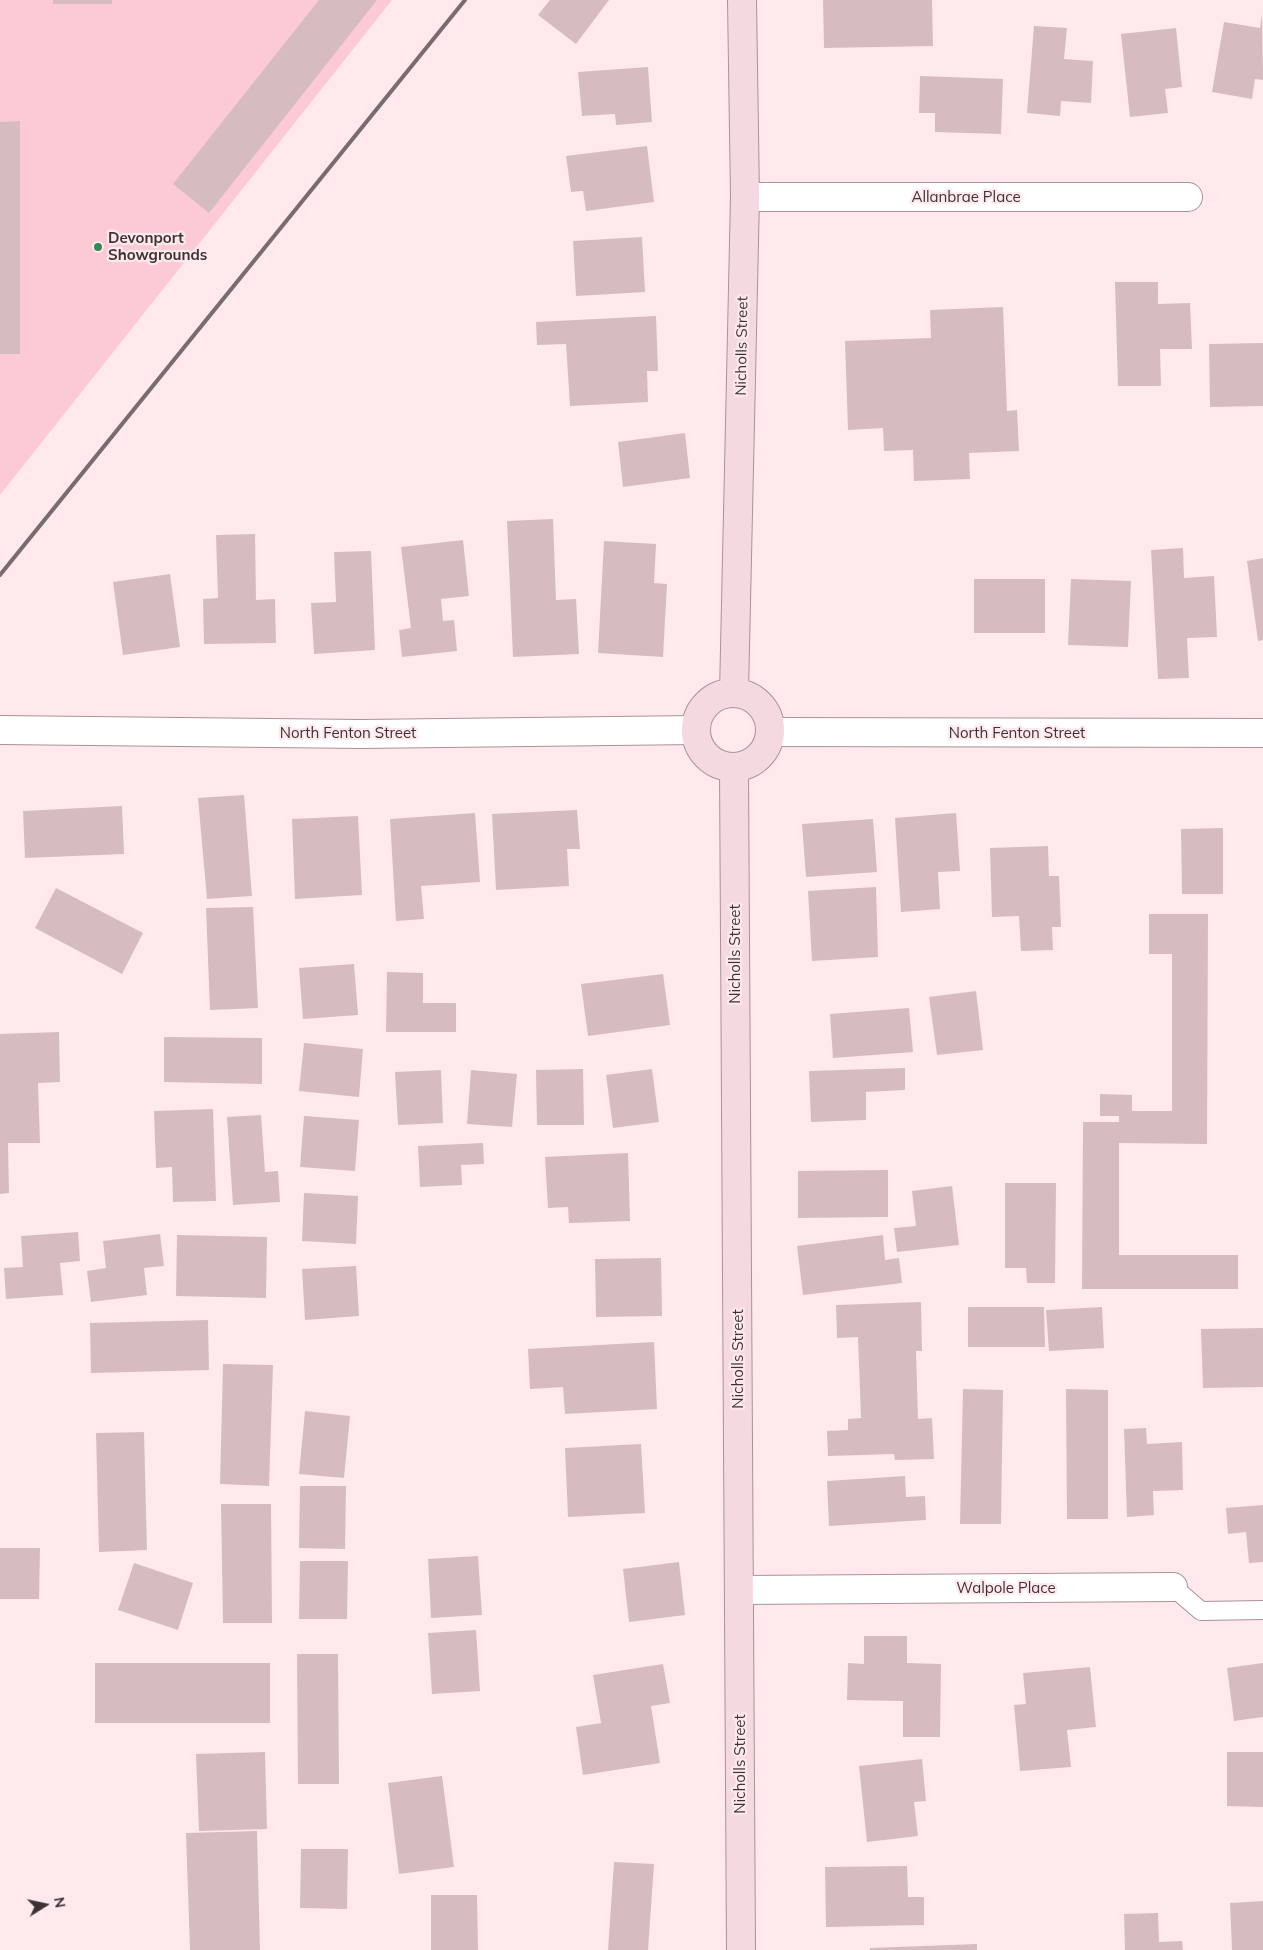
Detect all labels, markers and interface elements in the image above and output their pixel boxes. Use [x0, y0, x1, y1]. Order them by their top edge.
street label: Allanbrae Place [911, 188, 1021, 206]
place label: Devonport Showgrounds [108, 229, 207, 264]
marker: Devonport Showgrounds [92, 241, 104, 253]
street label: Nicholls Street [732, 296, 752, 396]
street label: North Fenton Street [280, 724, 416, 742]
street label: North Fenton Street [949, 724, 1085, 742]
street label: Nicholls Street [726, 904, 744, 1004]
street label: Nicholls Street [729, 1309, 747, 1409]
street label: Walpole Place [956, 1579, 1056, 1597]
street label: Nicholls Street [731, 1714, 749, 1814]
north arrow [20, 1880, 70, 1930]
text: N [50, 1896, 70, 1909]

